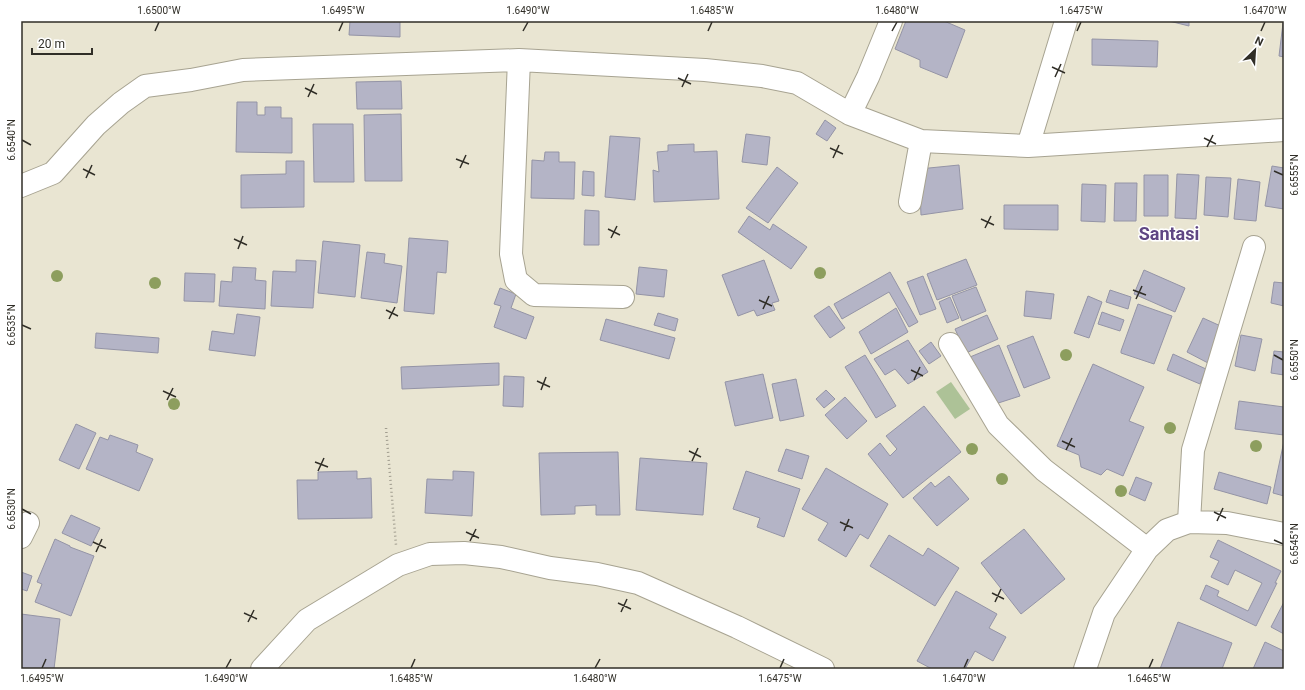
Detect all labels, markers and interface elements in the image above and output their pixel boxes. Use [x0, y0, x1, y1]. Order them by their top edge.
text: 1.6500°W [137, 5, 181, 16]
text: 1.6495°W [321, 5, 365, 16]
text: 1.6490°W [506, 5, 550, 16]
text: 1.6485°W [690, 5, 734, 16]
text: 1.6480°W [875, 5, 919, 16]
text: 1.6475°W [1059, 5, 1103, 16]
text: 1.6470°W [1243, 5, 1287, 16]
scale bar [32, 30, 92, 56]
north arrow [1235, 30, 1275, 70]
text: N [1253, 34, 1265, 49]
text: 20 m [38, 37, 65, 51]
text: 6.6540°N [6, 119, 17, 161]
text: 6.6555°N [1289, 154, 1300, 196]
district label: Santasi [1139, 223, 1199, 244]
text: 6.6535°N [6, 304, 17, 346]
text: 6.6550°N [1289, 339, 1300, 381]
text: 6.6530°N [6, 488, 17, 530]
text: 6.6545°N [1289, 523, 1300, 565]
text: 1.6495°W [20, 673, 64, 684]
text: 1.6490°W [204, 673, 248, 684]
text: 1.6485°W [389, 673, 433, 684]
text: 1.6480°W [573, 673, 617, 684]
text: 1.6475°W [758, 673, 802, 684]
text: 1.6470°W [942, 673, 986, 684]
text: 1.6465°W [1127, 673, 1171, 684]

